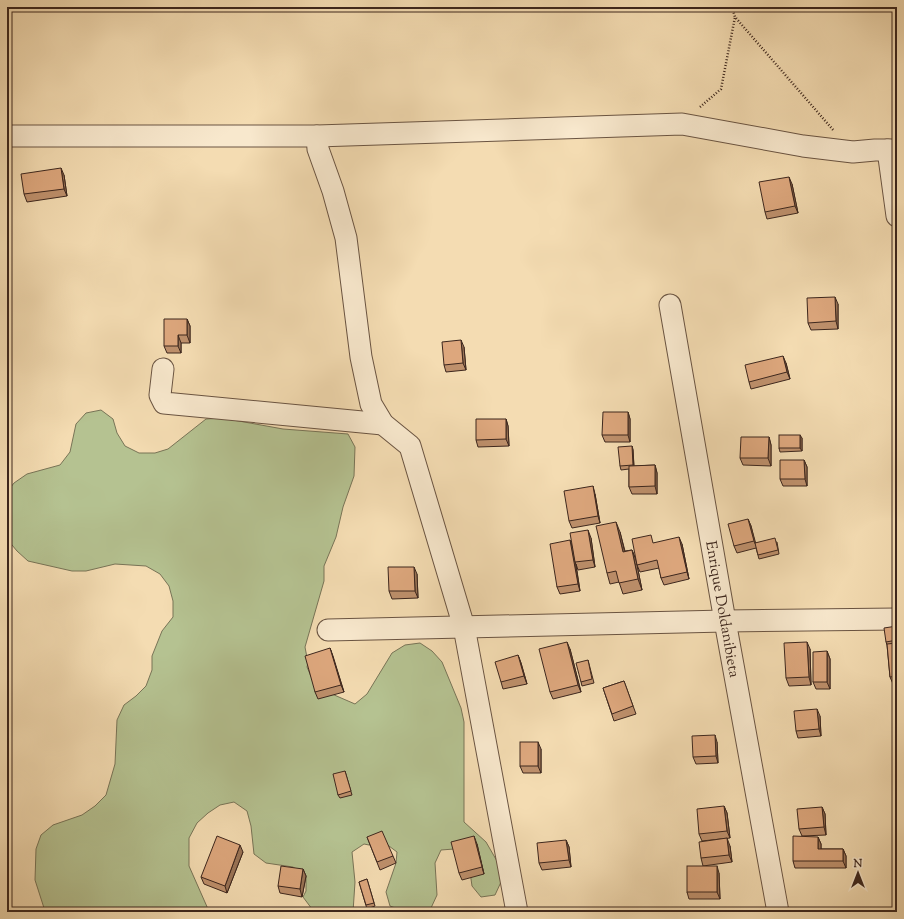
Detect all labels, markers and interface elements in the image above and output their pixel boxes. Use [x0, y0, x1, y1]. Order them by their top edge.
street label: Enrique Doldanibieta [699, 539, 744, 679]
north arrow [838, 853, 878, 893]
text: N [853, 856, 863, 872]

